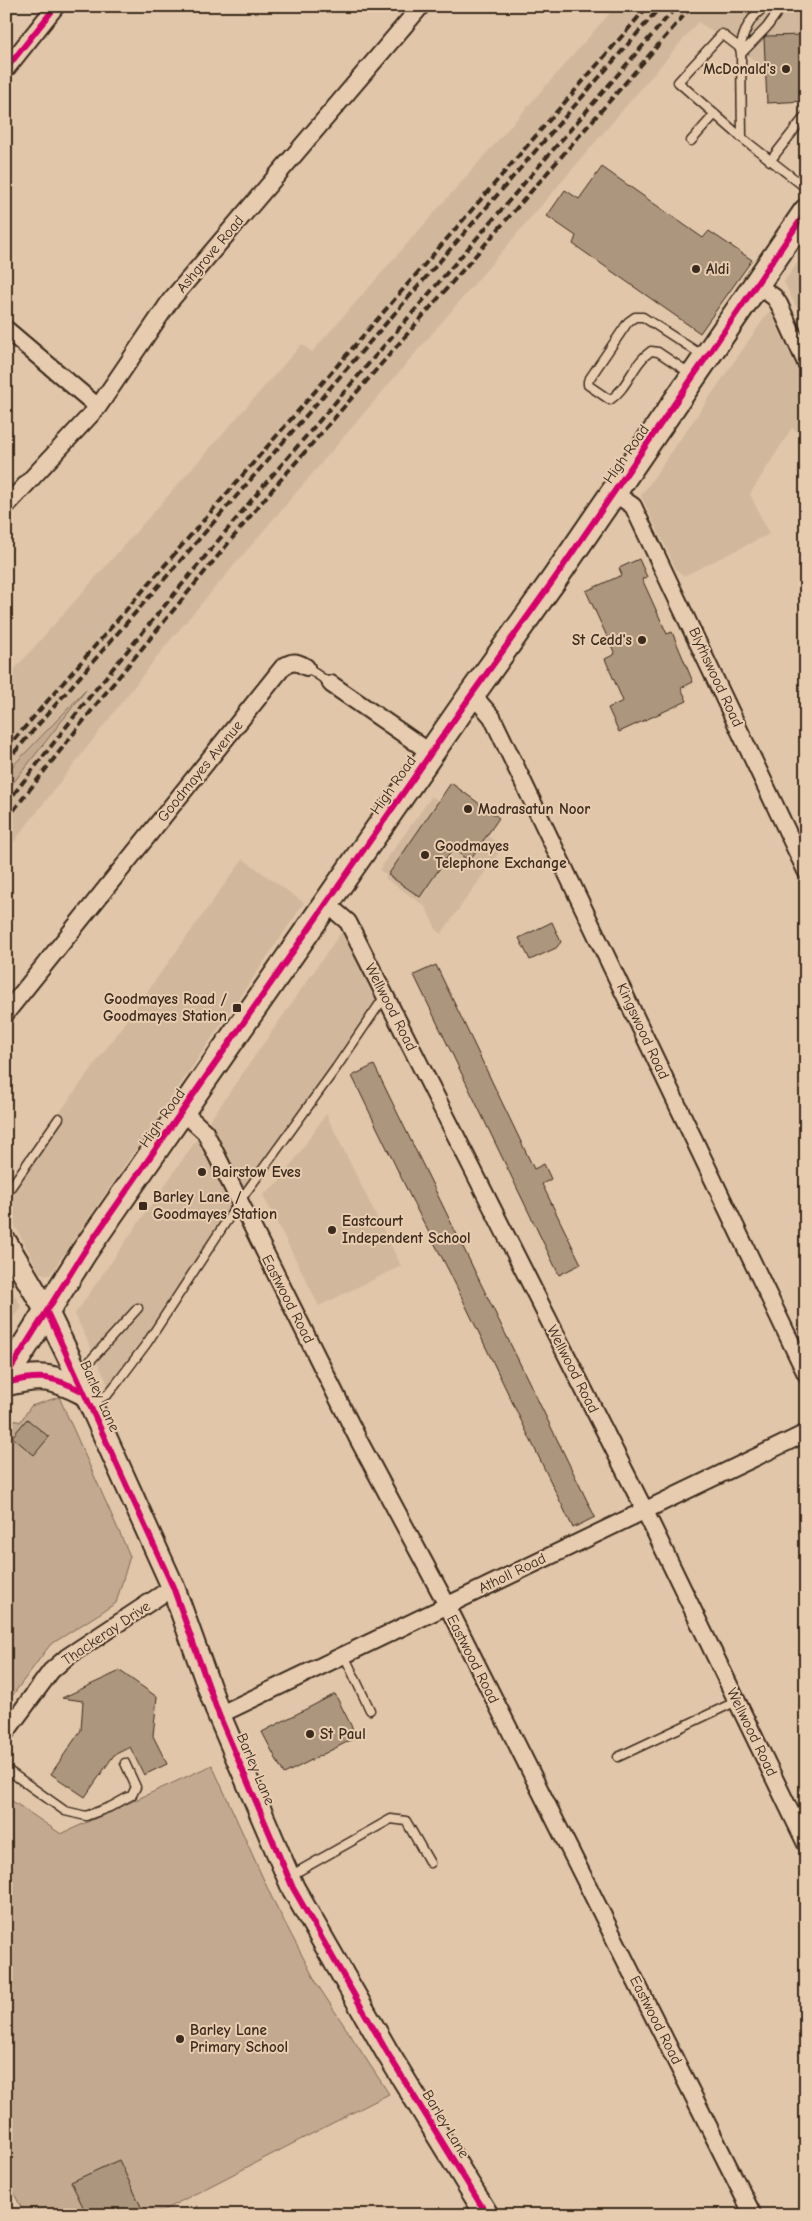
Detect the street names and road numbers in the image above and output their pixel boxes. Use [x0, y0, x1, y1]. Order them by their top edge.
street label: Ashgrove Road [172, 212, 248, 296]
street label: High Road [599, 421, 653, 487]
street label: Blythswood Road [685, 624, 747, 730]
street label: Goodmayes Avenue [153, 716, 247, 825]
street label: High Road [366, 752, 420, 818]
street label: Wellwood Road [361, 960, 421, 1054]
street label: Kingswood Road [613, 980, 673, 1082]
street label: High Road [135, 1085, 189, 1151]
street label: Eastwood Road [258, 1252, 318, 1346]
street label: Wellwood Road [543, 1322, 603, 1416]
street label: Barley Lane [76, 1357, 124, 1435]
street label: Atholl Road [475, 1549, 549, 1597]
street label: Thackeray Drive [58, 1597, 154, 1669]
street label: Eastwood Road [443, 1612, 503, 1706]
street label: Wellwood Road [723, 1685, 781, 1779]
street label: Barley Lane [233, 1730, 279, 1808]
street label: Eastwood Road [626, 1973, 686, 2067]
street label: Barley Lane [419, 2087, 474, 2162]

